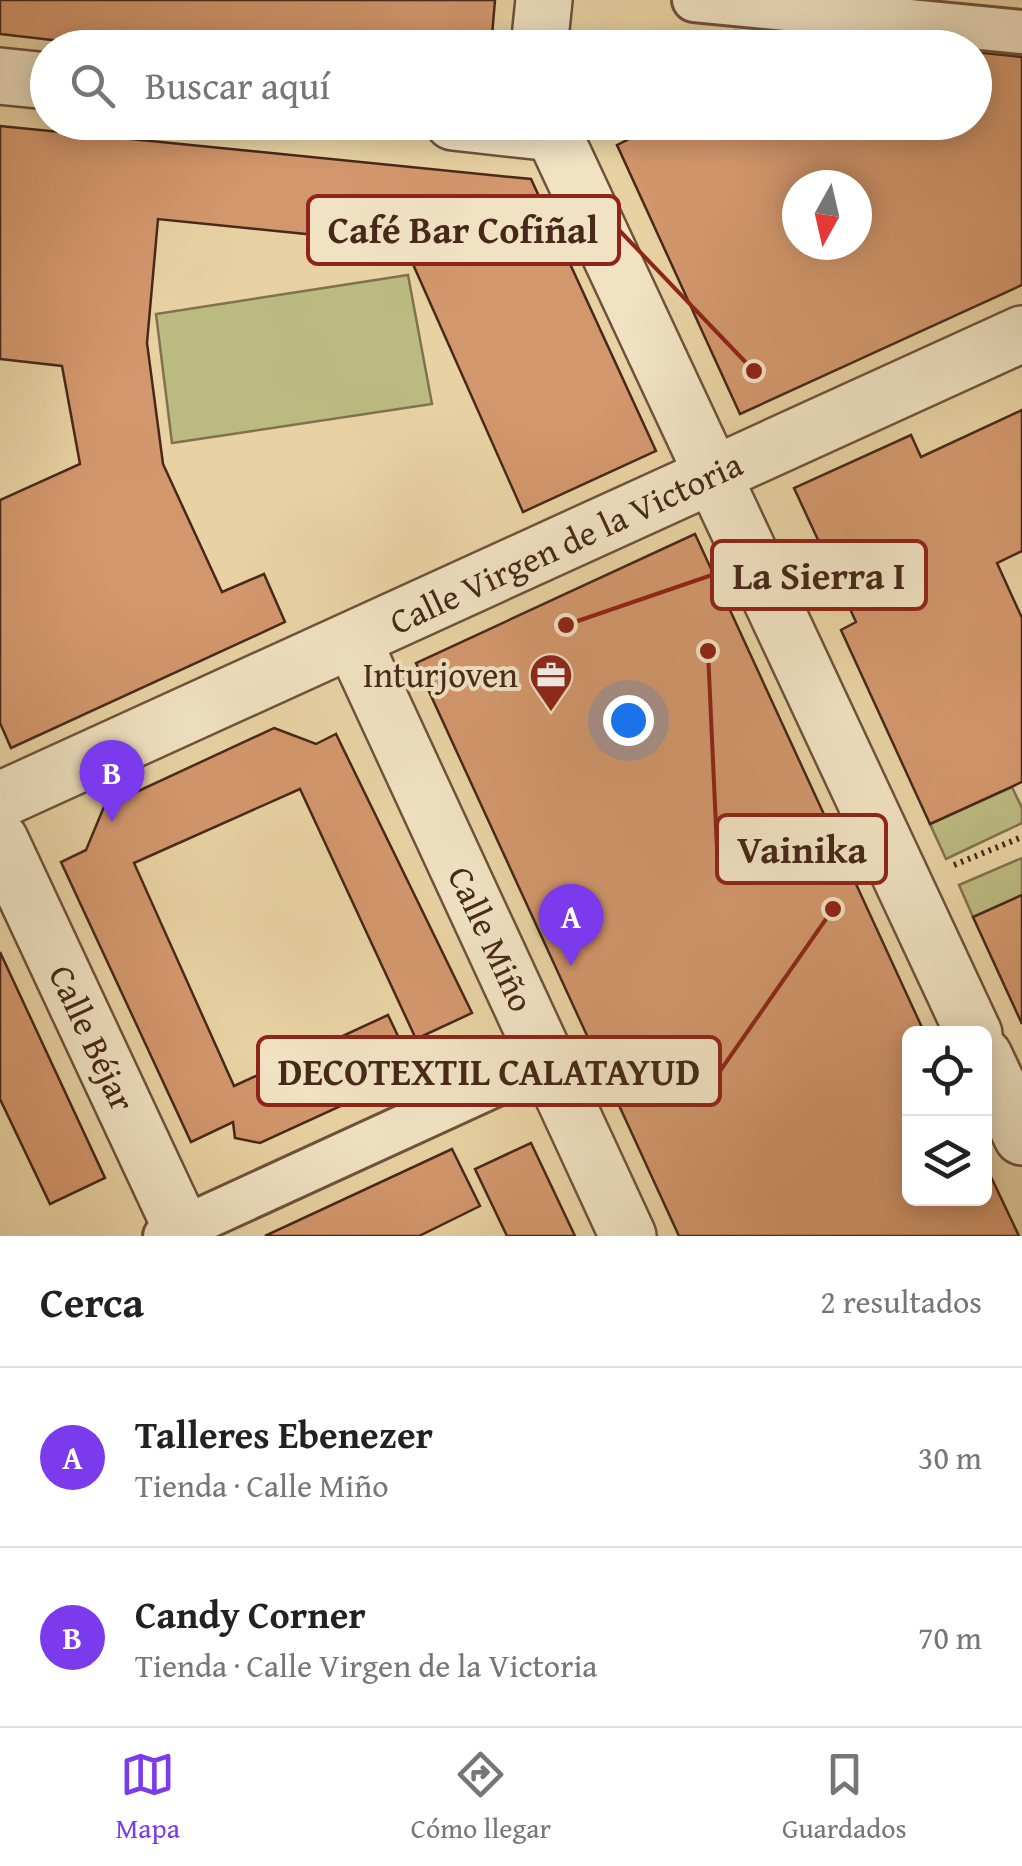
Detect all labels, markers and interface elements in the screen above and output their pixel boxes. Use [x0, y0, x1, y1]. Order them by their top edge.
search box [30, 30, 992, 140]
text: Buscar aquí [145, 57, 330, 113]
icon: search [65, 58, 120, 113]
north arrow [782, 170, 872, 260]
callout: Café Bar Cofiñal [308, 196, 619, 264]
text: Café Bar Cofiñal [328, 201, 598, 257]
street label: Calle Virgen de la Victoria [381, 438, 751, 647]
callout: La Sierra I [712, 541, 926, 609]
text: La Sierra I [732, 547, 906, 603]
place label: Inturjoven [363, 649, 518, 700]
office icon: Inturjoven [528, 652, 574, 713]
your location [603, 695, 654, 746]
pin: B [80, 740, 144, 822]
callout: Vainika [717, 815, 886, 883]
text: Vainika [737, 821, 867, 877]
street label: Calle Miño [436, 858, 547, 1020]
pin: A [538, 884, 604, 966]
street label: Calle Béjar [36, 956, 149, 1119]
map controls [902, 1026, 992, 1206]
button: locate [902, 1026, 992, 1116]
callout: DECOTEXTIL CALATAYUD [258, 1037, 720, 1105]
text: DECOTEXTIL CALATAYUD [278, 1043, 700, 1099]
button: layers [902, 1116, 992, 1206]
text: Cerca [40, 1271, 144, 1332]
text: 2 resultados [820, 1278, 982, 1325]
text: Talleres Ebenezer [135, 1406, 433, 1462]
text: A [62, 1434, 83, 1481]
text: 30 m [918, 1434, 982, 1481]
text: Tienda · Calle Miño [135, 1462, 389, 1509]
text: Candy Corner [135, 1586, 366, 1642]
text: B [63, 1614, 82, 1661]
text: 70 m [918, 1614, 982, 1661]
text: Tienda · Calle Virgen de la Victoria [135, 1642, 597, 1689]
tab: Mapa [115, 1747, 180, 1848]
tab: Cómo llegar [411, 1747, 551, 1848]
tab: Guardados [782, 1747, 907, 1848]

